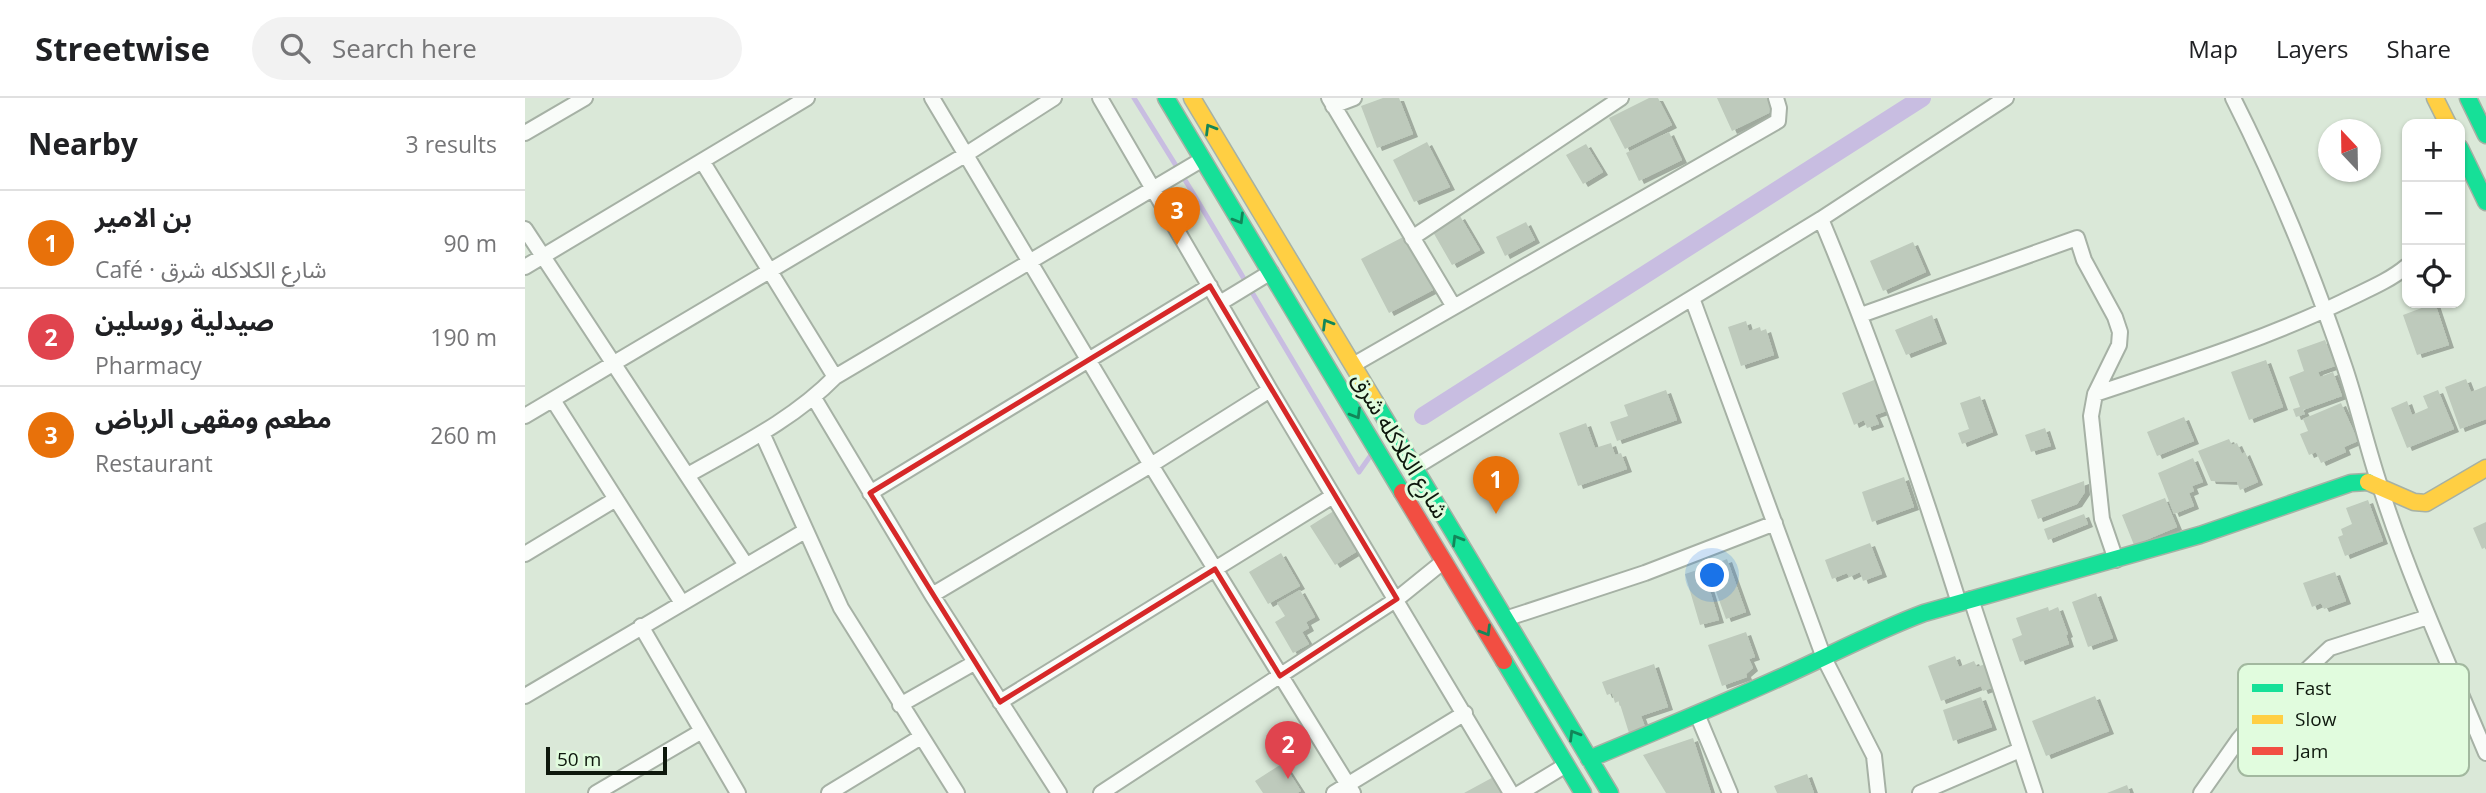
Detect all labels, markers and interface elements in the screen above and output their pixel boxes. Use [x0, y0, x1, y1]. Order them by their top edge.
search box [252, 17, 742, 80]
text: Streetwise [35, 26, 210, 71]
icon: search [276, 29, 314, 67]
text: Search here [332, 30, 477, 66]
text: Map [2188, 32, 2238, 65]
text: Layers [2276, 32, 2349, 65]
text: Share [2387, 32, 2451, 65]
north arrow [2318, 119, 2381, 182]
map controls [2402, 119, 2465, 308]
button: + [2402, 119, 2465, 182]
text: Nearby [28, 123, 138, 164]
one-way arrow [1205, 123, 1218, 136]
text: 3 results [406, 128, 497, 160]
button: − [2402, 182, 2465, 245]
pin: 3 [1154, 187, 1200, 245]
text: بن الامير [95, 199, 192, 235]
one-way arrow [1231, 212, 1244, 225]
text: 1 [44, 227, 58, 259]
text: 90 m [443, 227, 497, 259]
button: locate [2402, 245, 2465, 308]
text: Café · شارع الكلاكله شرق [95, 253, 326, 285]
text: صيدلية روسلين [95, 302, 274, 338]
one-way arrow [1323, 318, 1336, 331]
text: 2 [44, 321, 58, 353]
text: 190 m [430, 321, 497, 353]
text: Pharmacy [95, 349, 202, 381]
street label: شارع الكلاكله شرق [1343, 366, 1457, 525]
text: مطعم ومقهى الرباض [95, 400, 332, 436]
one-way arrow [1348, 407, 1361, 420]
text: 3 [44, 419, 58, 451]
text: 260 m [430, 419, 497, 451]
text: Restaurant [95, 447, 213, 479]
pin: 1 [1473, 456, 1519, 514]
one-way arrow [1452, 534, 1465, 547]
your location [1695, 558, 1729, 592]
one-way arrow [1478, 623, 1491, 636]
legend [2238, 664, 2469, 776]
text: Fast [2295, 675, 2331, 701]
text: Slow [2295, 706, 2337, 732]
pin: 2 [1265, 721, 1311, 779]
one-way arrow [1570, 729, 1583, 742]
text: Jam [2293, 738, 2328, 764]
scale bar [546, 744, 667, 776]
text: 50 m [557, 746, 601, 772]

